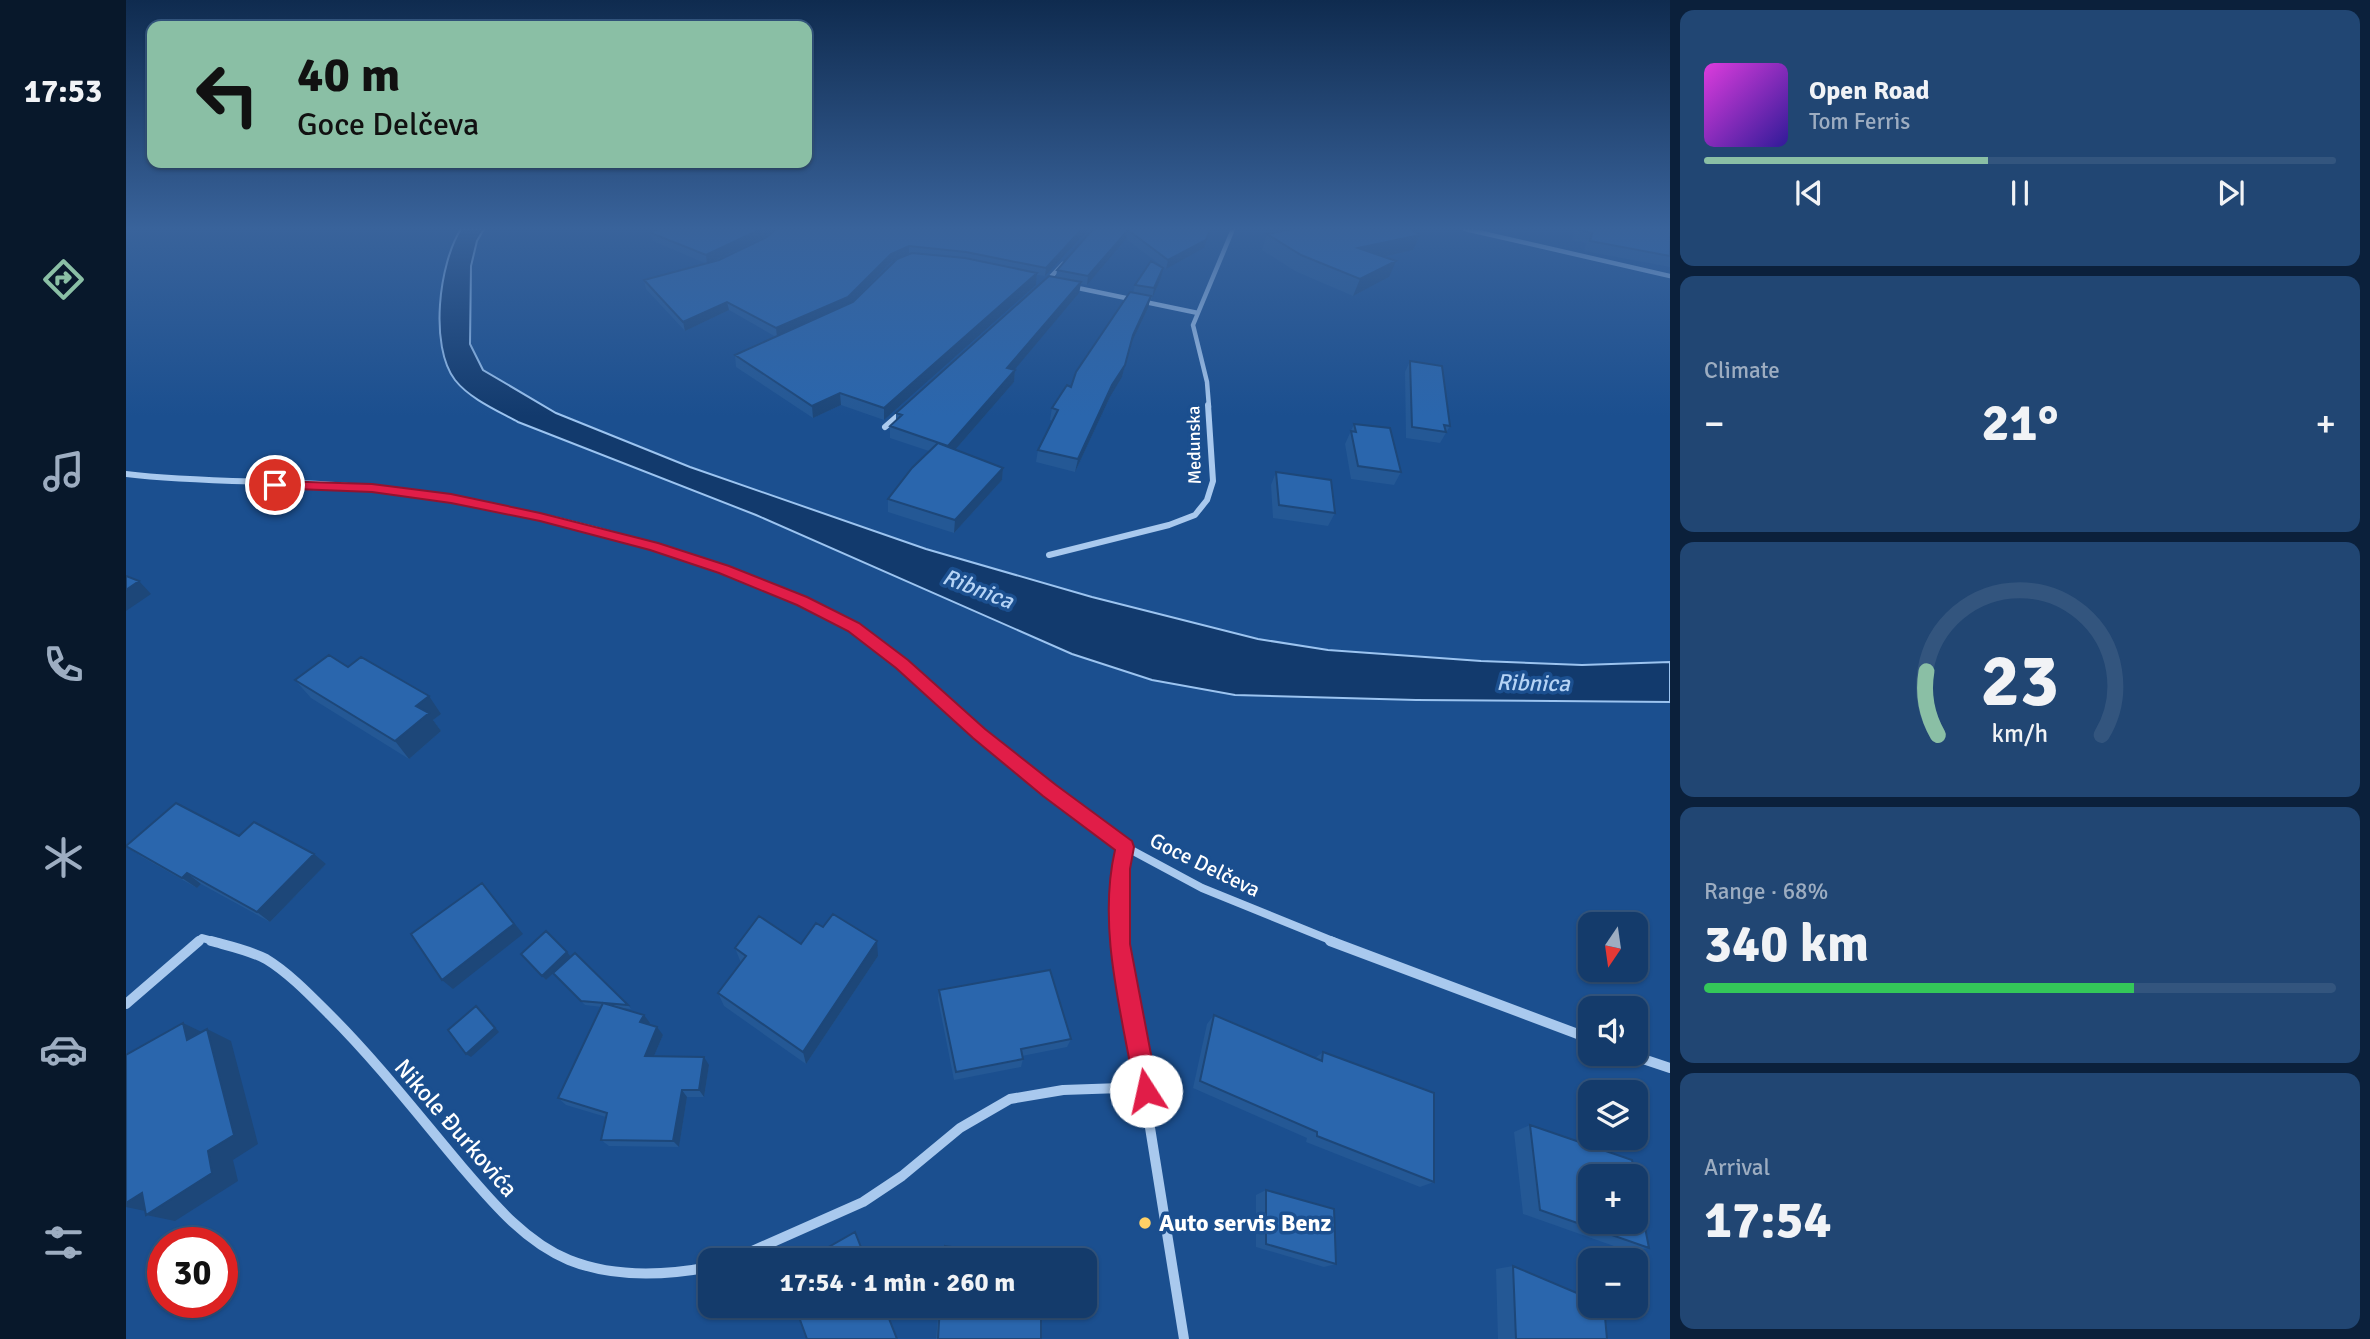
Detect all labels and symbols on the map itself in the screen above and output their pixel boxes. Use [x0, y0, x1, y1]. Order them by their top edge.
street label: Medunska [1182, 405, 1206, 485]
pin [245, 455, 305, 515]
water label: Ribnica [939, 562, 1019, 616]
water label: Ribnica [1496, 668, 1571, 698]
street label: Goce Delčeva [1146, 827, 1264, 903]
north arrow [1578, 912, 1648, 982]
street label: Nikole Đurkovića [388, 1053, 524, 1203]
position arrow [1109, 1054, 1183, 1128]
place label: Auto servis Benz [1159, 1208, 1332, 1238]
marker: Auto servis Benz [1137, 1215, 1153, 1231]
speed limit sign: 30 [147, 1227, 238, 1318]

